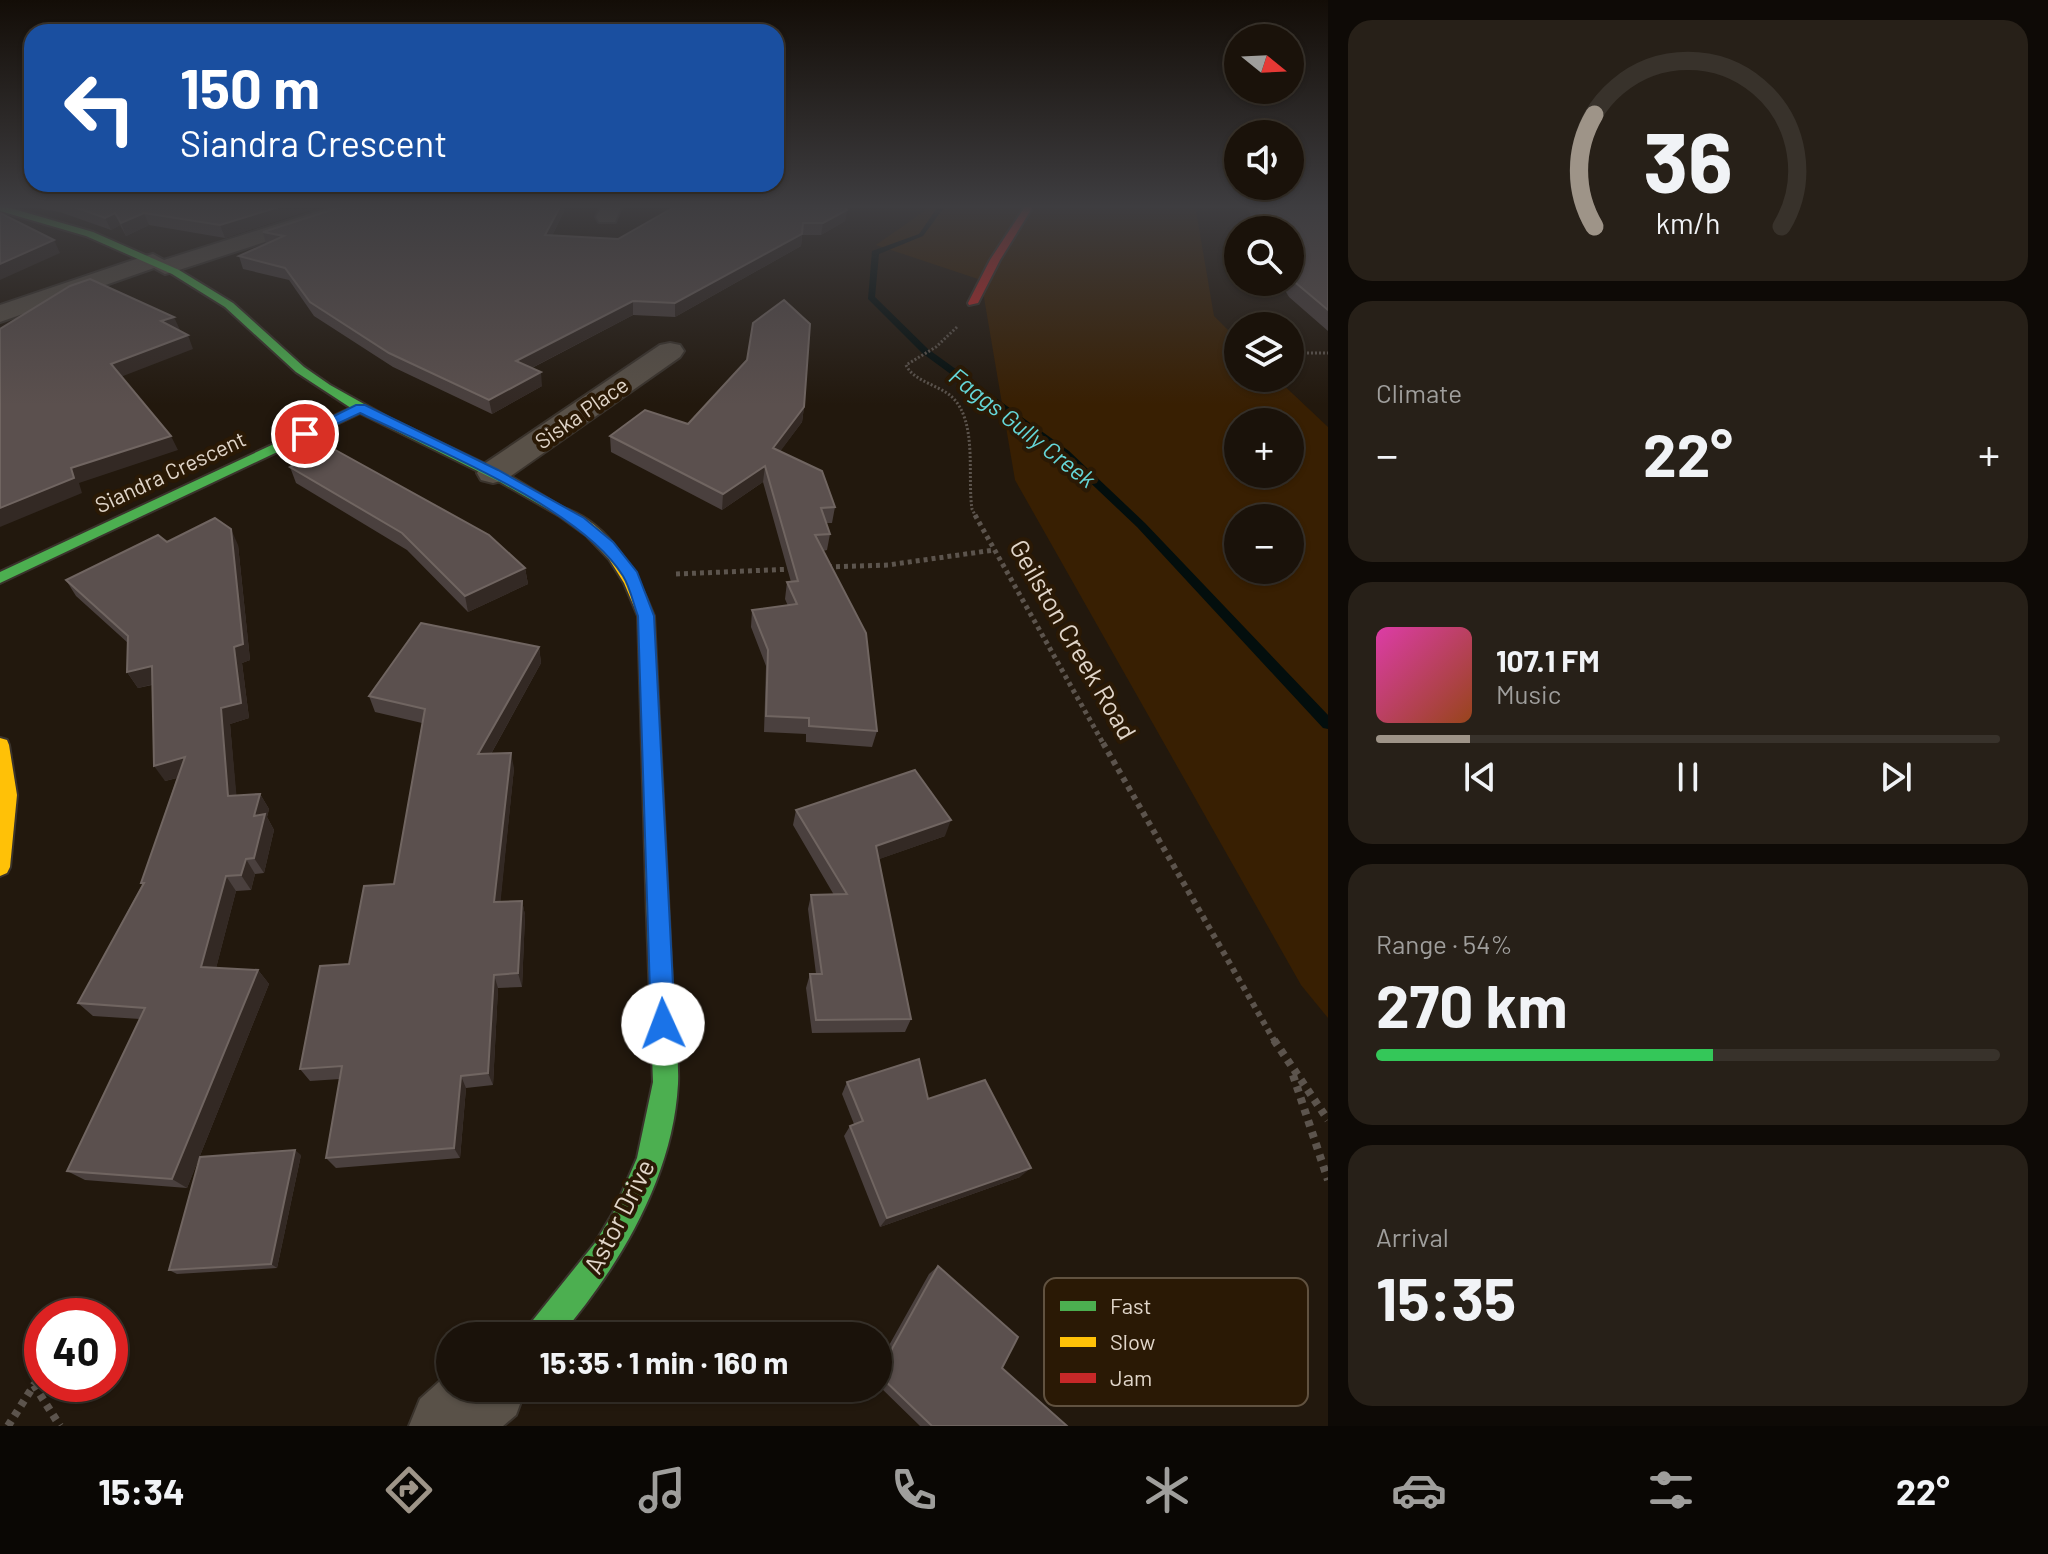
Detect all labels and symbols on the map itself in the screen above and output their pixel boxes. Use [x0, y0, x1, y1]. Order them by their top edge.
north arrow [1224, 24, 1304, 104]
water label: Faggs Gully Creek [944, 361, 1102, 493]
street label: Siska Place [529, 370, 633, 454]
pin [271, 400, 339, 468]
street label: Siandra Crescent [90, 425, 250, 517]
street label: Geilston Creek Road [1004, 533, 1144, 745]
position arrow [621, 982, 705, 1066]
street label: Astor Drive [576, 1154, 660, 1278]
legend [1044, 1278, 1308, 1406]
text: Fast [1110, 1292, 1152, 1318]
speed limit sign: 40 [24, 1298, 128, 1402]
text: Slow [1110, 1328, 1155, 1354]
text: Jam [1110, 1364, 1152, 1390]

